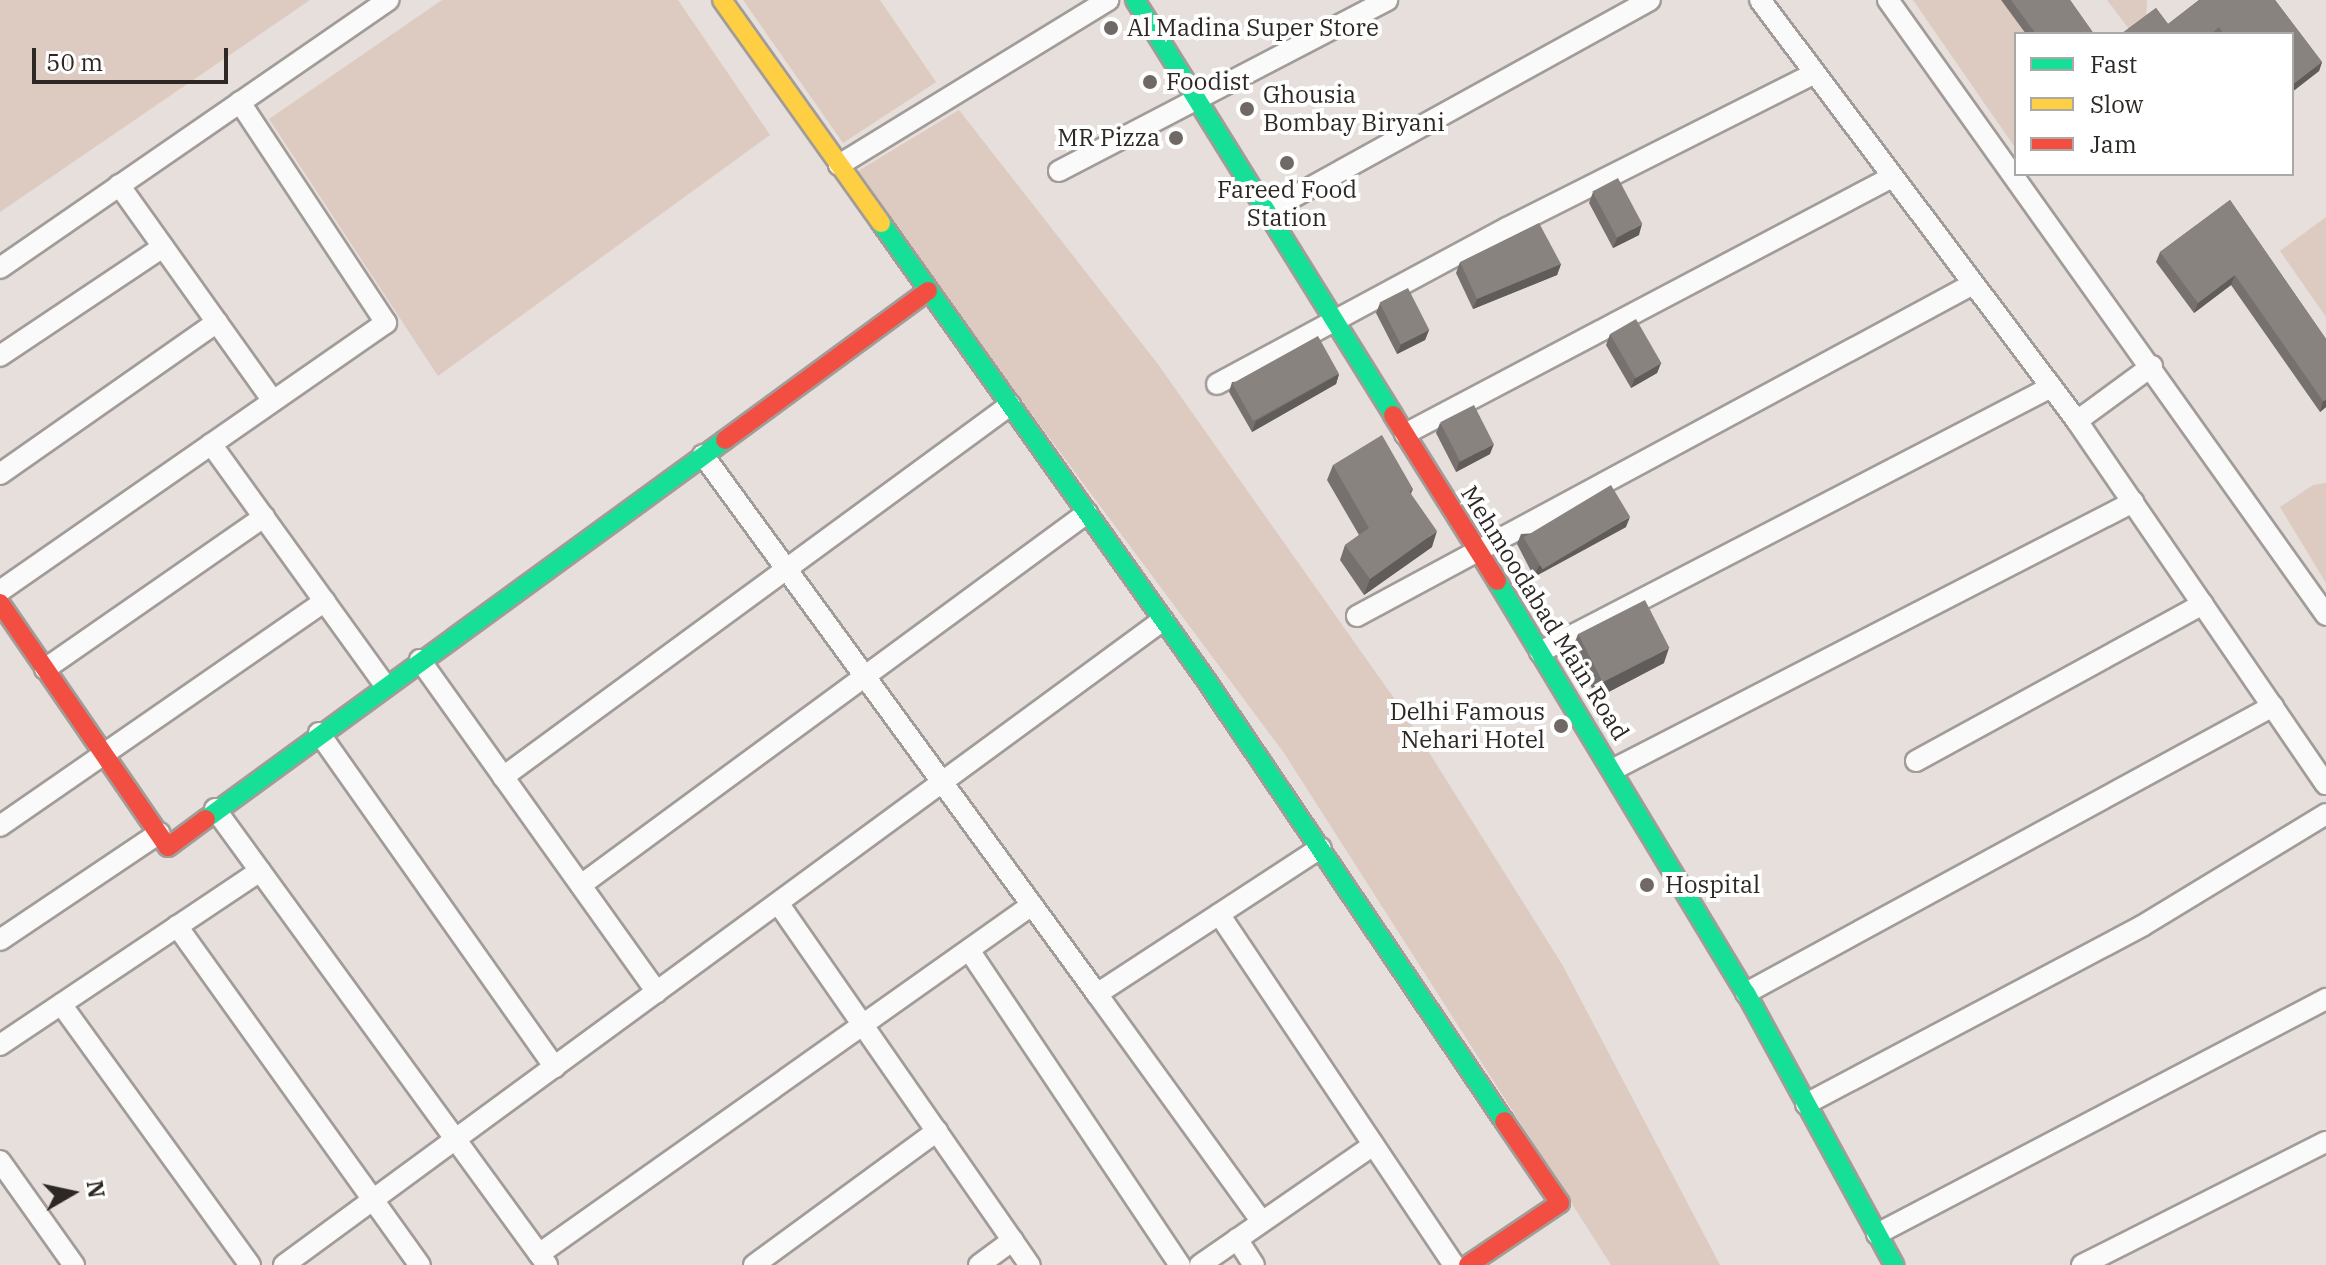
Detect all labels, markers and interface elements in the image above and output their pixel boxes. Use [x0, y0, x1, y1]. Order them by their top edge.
place label: Al Madina Super Store [1127, 14, 1379, 42]
marker: Al Madina Super Store [1102, 19, 1120, 37]
scale bar [36, 32, 232, 82]
legend [2014, 32, 2294, 176]
text: 50 m [46, 46, 103, 78]
text: Fast [2090, 48, 2137, 80]
place label: Foodist [1166, 68, 1250, 96]
marker: Foodist [1141, 73, 1159, 91]
place label: Ghousia Bombay Biryani [1263, 81, 1445, 137]
text: Slow [2090, 88, 2143, 120]
marker: Ghousia Bombay Biryani [1238, 100, 1256, 118]
place label: MR Pizza [1057, 124, 1160, 152]
text: Jam [2090, 128, 2137, 160]
marker: MR Pizza [1167, 129, 1185, 147]
marker: Fareed Food Station [1278, 154, 1296, 172]
place label: Fareed Food Station [1217, 176, 1357, 232]
street label: Mehmoodabad Main Road [1455, 481, 1635, 745]
place label: Delhi Famous Nehari Hotel [1390, 698, 1545, 754]
marker: Delhi Famous Nehari Hotel [1552, 717, 1570, 735]
place label: Hospital [1665, 871, 1760, 899]
marker: Hospital [1636, 874, 1658, 896]
north arrow [32, 1153, 112, 1233]
text: N [81, 1178, 112, 1200]

